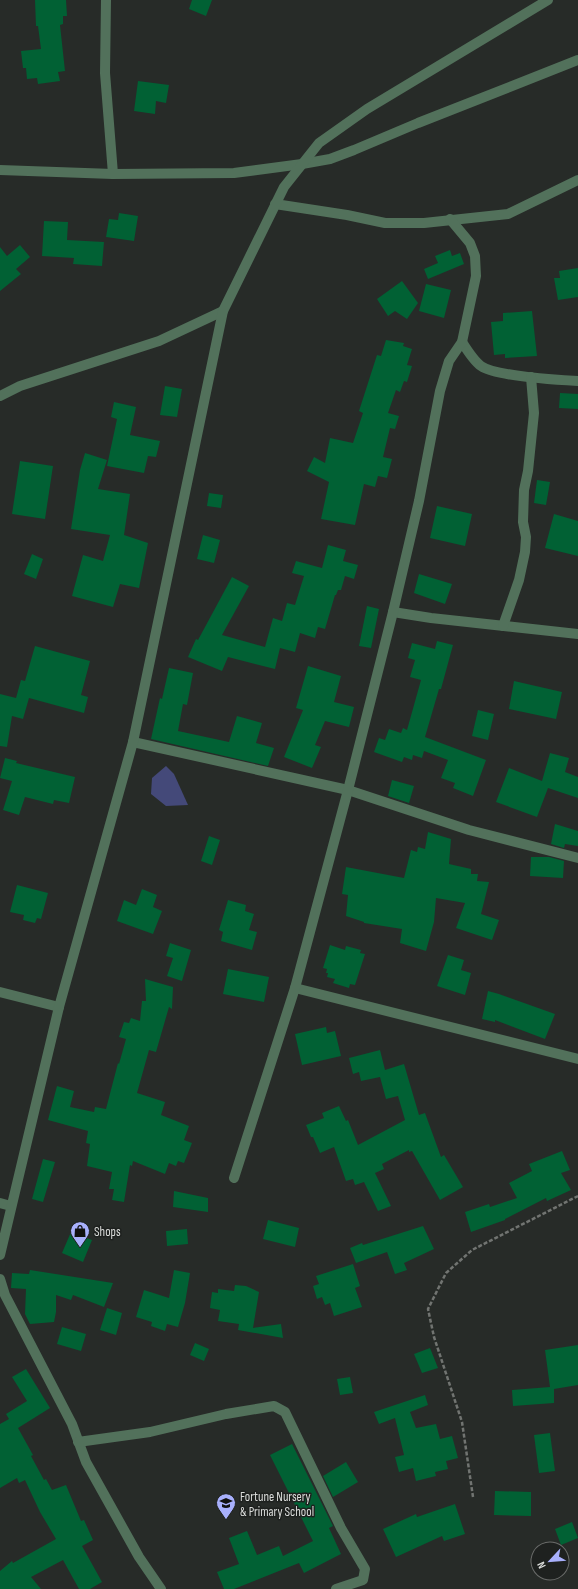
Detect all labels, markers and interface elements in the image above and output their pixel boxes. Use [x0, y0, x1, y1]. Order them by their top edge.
shop icon: Shops [69, 1220, 91, 1248]
place label: Shops [94, 1224, 121, 1240]
place label: Fortune Nursery & Primary School [240, 1489, 314, 1520]
school or university icon: Fortune Nursery & Primary School [215, 1492, 237, 1520]
north arrow [530, 1541, 570, 1581]
text: N [534, 1560, 549, 1571]

